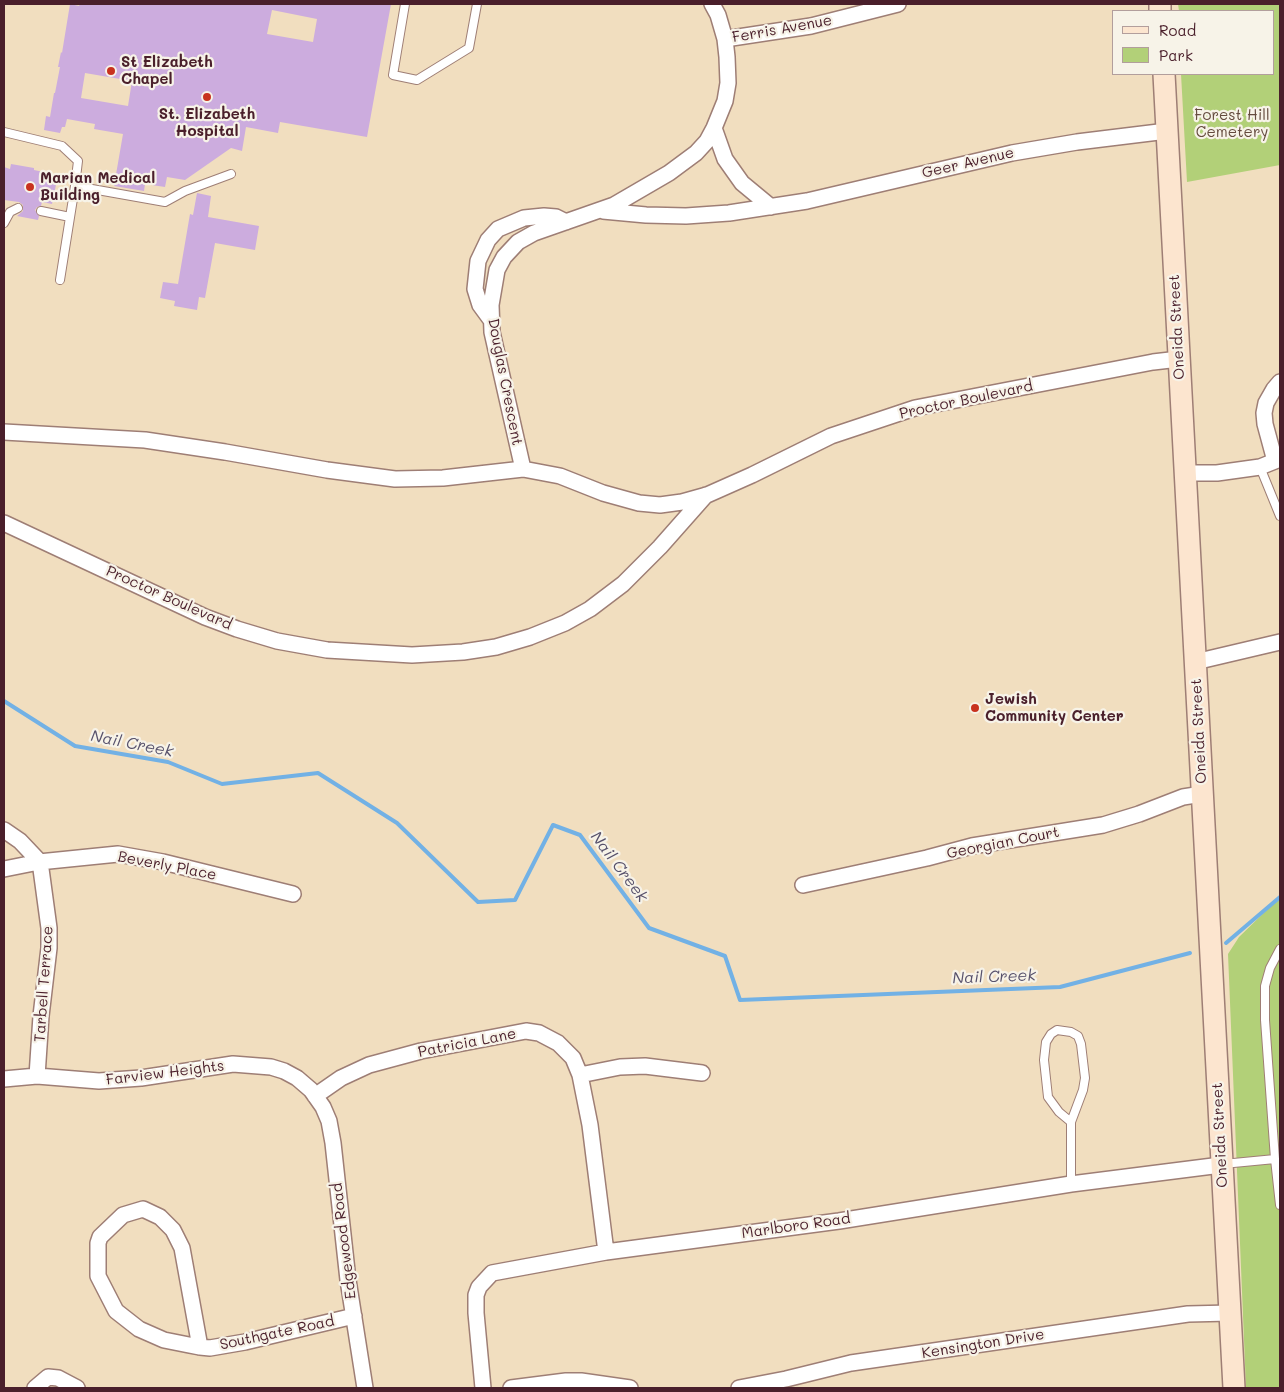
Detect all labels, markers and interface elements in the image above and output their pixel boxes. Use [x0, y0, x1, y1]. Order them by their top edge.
legend [1112, 10, 1274, 75]
street label: Ferris Avenue [731, 11, 833, 47]
text: Road [1159, 20, 1196, 40]
text: Park [1159, 45, 1193, 65]
place label: St Elizabeth Chapel [121, 53, 213, 88]
marker: St Elizabeth Chapel [105, 65, 117, 77]
marker: St. Elizabeth Hospital [201, 91, 213, 103]
place label: St. Elizabeth Hospital [159, 105, 255, 140]
park label: Forest Hill Cemetery [1194, 106, 1270, 141]
street label: Geer Avenue [920, 144, 1016, 182]
place label: Marian Medical Building [40, 169, 155, 204]
marker: Marian Medical Building [24, 181, 36, 193]
street label: Oneida Street [1165, 274, 1189, 380]
street label: Douglas Crescent [484, 317, 526, 447]
street label: Proctor Boulevard [898, 377, 1034, 423]
street label: Proctor Boulevard [103, 562, 235, 634]
street label: Oneida Street [1187, 678, 1211, 784]
place label: Jewish Community Center [985, 690, 1124, 725]
marker: Jewish Community Center [969, 702, 981, 714]
water label: Nail Creek [89, 727, 175, 761]
street label: Georgian Court [945, 823, 1061, 863]
water label: Nail Creek [586, 828, 652, 906]
street label: Beverly Place [116, 848, 218, 884]
street label: Tarbell Terrace [31, 925, 57, 1043]
water label: Nail Creek [952, 966, 1036, 988]
street label: Patricia Lane [416, 1025, 518, 1061]
street label: Farview Heights [105, 1057, 225, 1089]
street label: Oneida Street [1208, 1082, 1232, 1188]
street label: Edgewood Road [328, 1182, 360, 1300]
street label: Marlboro Road [740, 1209, 852, 1243]
street label: Southgate Road [218, 1312, 336, 1354]
street label: Kensington Drive [920, 1325, 1046, 1363]

